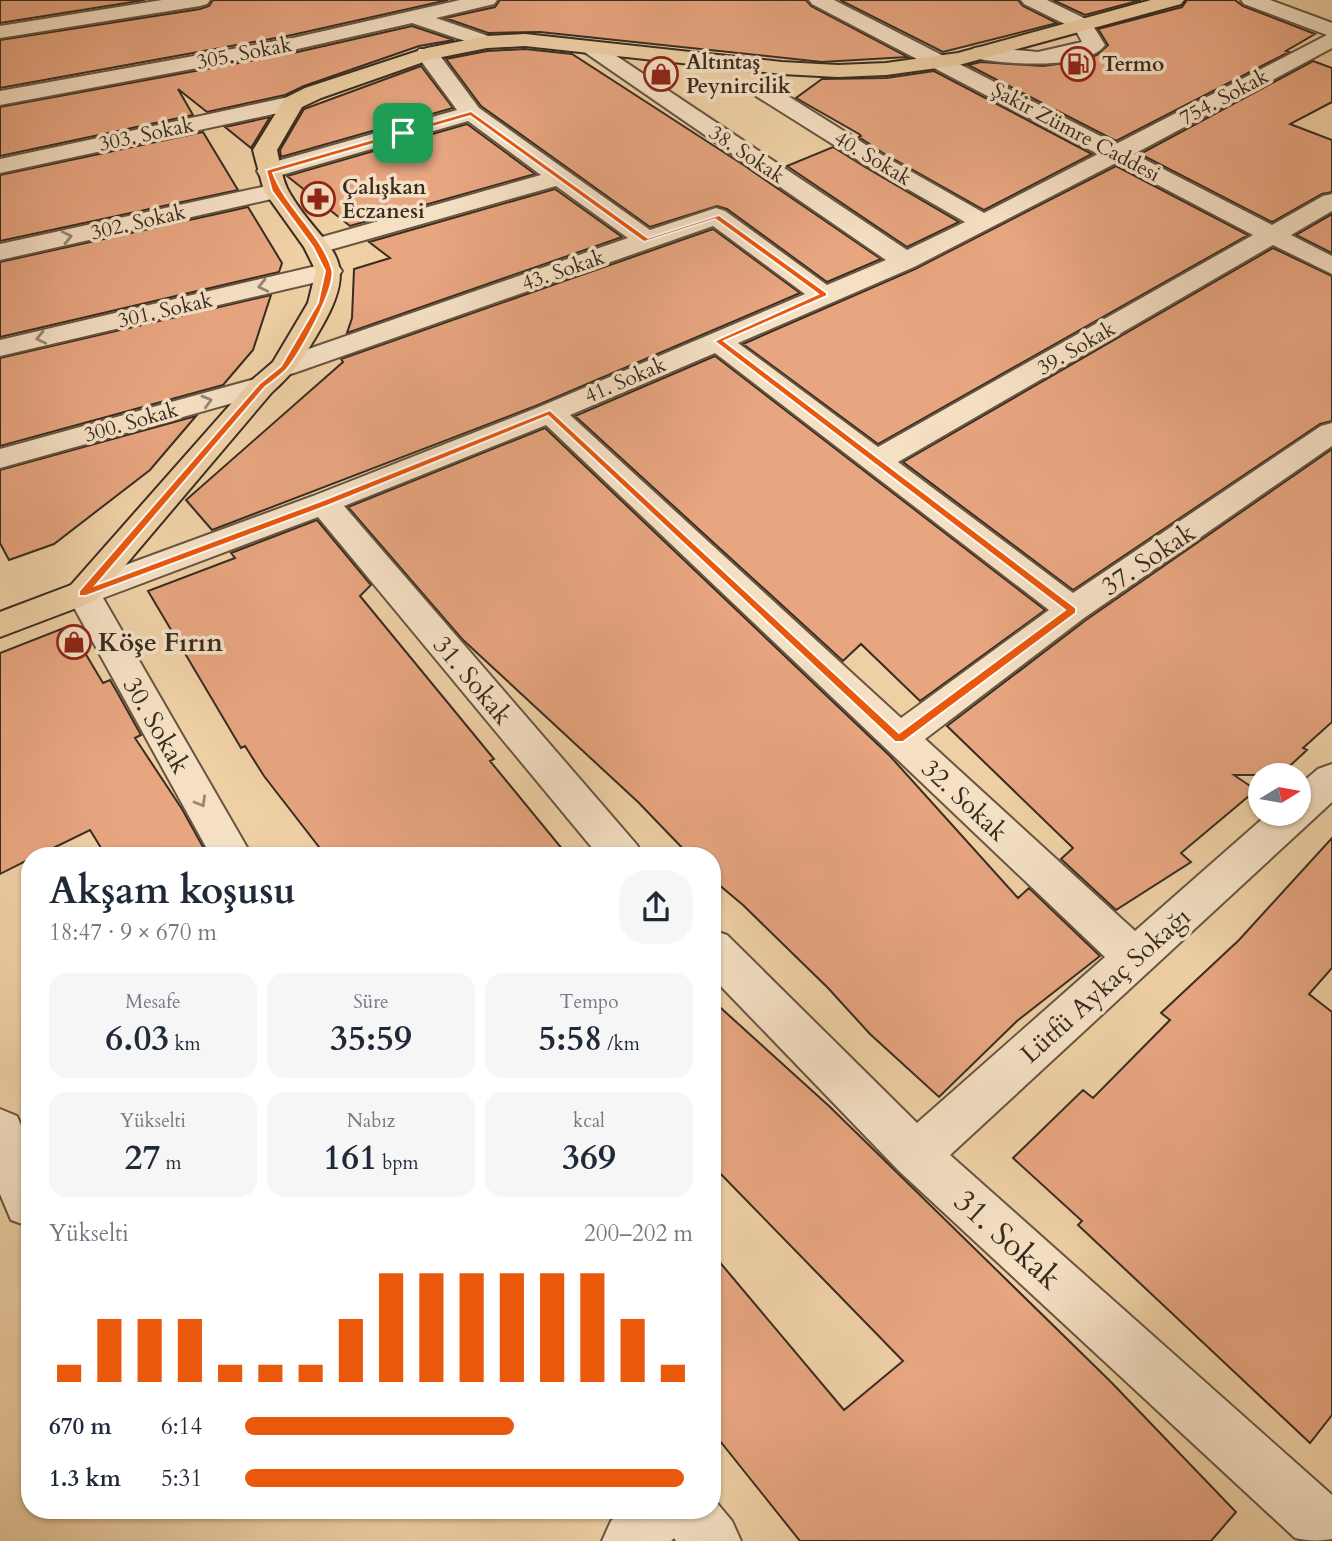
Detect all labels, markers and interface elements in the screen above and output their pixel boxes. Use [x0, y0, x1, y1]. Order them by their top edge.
street label: 305. Sokak [194, 30, 295, 77]
fuel station icon: Termo [1059, 45, 1097, 83]
place label: Altıntaş Peynircilik [686, 48, 791, 101]
place label: Termo [1102, 50, 1164, 79]
shop icon: Altıntaş Peynircilik [642, 55, 680, 93]
street label: 754. Sokak [1175, 62, 1274, 133]
street label: Şakir Zümre Caddesi [986, 76, 1165, 189]
pin [373, 103, 433, 163]
street label: 303. Sokak [96, 110, 197, 159]
icon: arrive [384, 114, 422, 152]
street label: 38. Sokak [703, 118, 791, 191]
street label: 40. Sokak [828, 124, 918, 193]
place label: Çalışkan Eczanesi [342, 173, 427, 226]
pharmacy icon: Çalışkan Eczanesi [299, 180, 337, 218]
street label: 302. Sokak [88, 197, 189, 247]
one-way arrow [61, 231, 73, 246]
street label: 43. Sokak [518, 243, 609, 298]
one-way arrow [257, 278, 269, 293]
street label: 301. Sokak [115, 285, 216, 335]
street label: 39. Sokak [1032, 314, 1121, 382]
one-way arrow [35, 330, 47, 345]
street label: 41. Sokak [580, 350, 671, 411]
street label: 300. Sokak [81, 395, 182, 450]
one-way arrow [201, 395, 213, 409]
street label: 37. Sokak [1094, 515, 1202, 604]
shop icon: Köşe Fırın [55, 623, 93, 661]
place label: Köşe Fırın [98, 625, 223, 660]
street label: 31. Sokak [425, 628, 520, 732]
street label: 30. Sokak [115, 670, 198, 780]
street label: 32. Sokak [914, 751, 1016, 849]
north arrow [1248, 763, 1311, 826]
map controls [1248, 763, 1311, 826]
one-way arrow [193, 795, 206, 807]
text: Akşam koşusu [49, 865, 296, 917]
button: share [619, 870, 693, 944]
street label: Lütfü Aykaç Sokağı [1013, 900, 1198, 1071]
text: 18:47 · 9 × 670 m [49, 917, 217, 948]
text: Mesafe [125, 989, 181, 1015]
text: Süre [353, 989, 389, 1015]
text: Tempo [559, 989, 619, 1015]
text: 6.03 [105, 1015, 169, 1063]
text: 35:59 [330, 1015, 412, 1063]
text: 5:58 [538, 1015, 602, 1063]
text: km [169, 1031, 201, 1057]
text: /km [602, 1031, 640, 1057]
text: Yükselti [120, 1108, 186, 1134]
text: Nabız [347, 1108, 395, 1134]
text: kcal [573, 1108, 605, 1134]
text: 27 [124, 1134, 160, 1182]
text: 161 [323, 1134, 377, 1182]
text: 369 [562, 1134, 616, 1182]
text: m [160, 1150, 182, 1176]
text: bpm [377, 1150, 419, 1176]
street label: 31. Sokak [944, 1180, 1071, 1300]
text: Yükselti [49, 1218, 129, 1249]
text: 200–202 m [584, 1218, 693, 1249]
text: 670 m [49, 1411, 112, 1442]
text: 6:14 [161, 1411, 202, 1442]
text: 1.3 km [49, 1463, 121, 1494]
text: 5:31 [161, 1463, 202, 1494]

